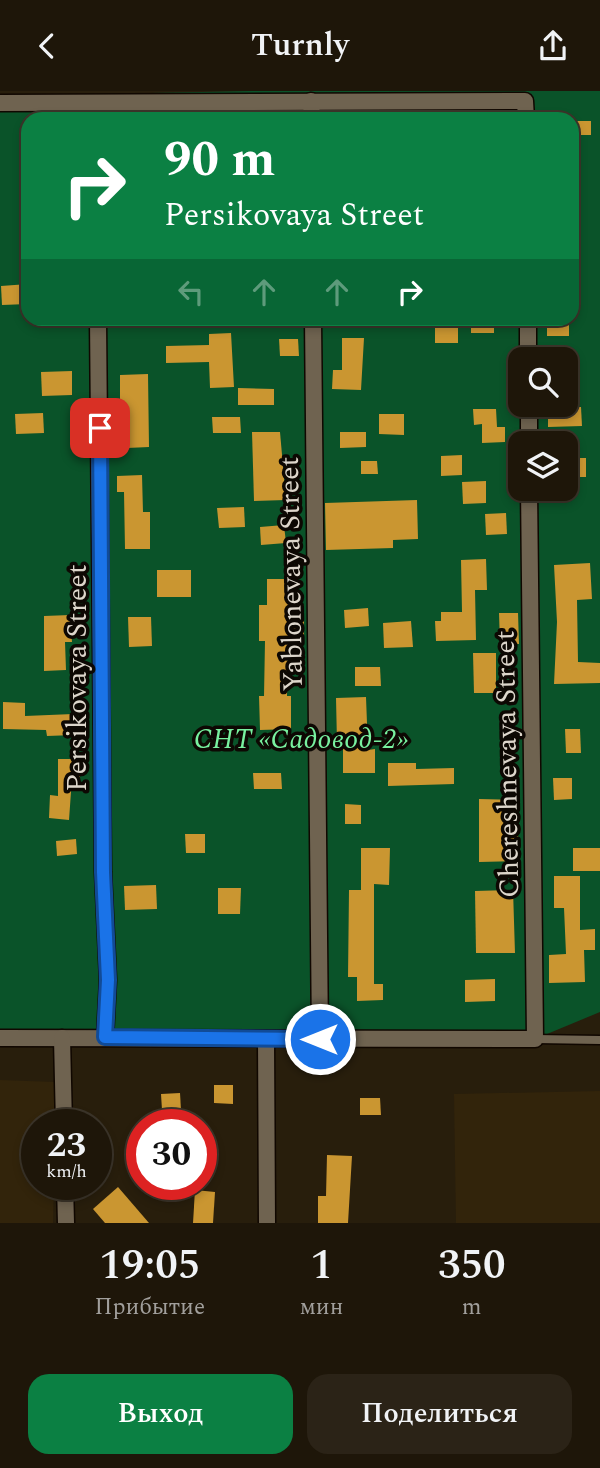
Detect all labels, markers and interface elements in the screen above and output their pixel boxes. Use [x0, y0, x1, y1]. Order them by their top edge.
text: Turnly [251, 21, 349, 70]
icon: back [28, 27, 66, 65]
icon: share [534, 27, 572, 65]
text: 90 m [164, 123, 275, 198]
icon: right [49, 140, 140, 231]
text: Persikovaya Street [164, 191, 424, 240]
icon: left [172, 273, 210, 311]
icon: ahead [245, 273, 283, 311]
icon: ahead [318, 273, 356, 311]
icon: right [391, 273, 429, 311]
map controls [508, 347, 578, 501]
button: search [508, 347, 578, 417]
pin [70, 398, 130, 458]
icon: arrive [81, 409, 119, 447]
button: layers [508, 431, 578, 501]
street label: Yablonevaya Street [268, 456, 315, 692]
street label: Persikovaya Street [56, 564, 99, 792]
street label: Chereshnevaya Street [484, 630, 531, 898]
park label: СНТ «Садовод-2» [194, 718, 409, 761]
position arrow [283, 1002, 357, 1076]
speed limit sign: 30 [126, 1109, 217, 1200]
text: 23 [47, 1119, 86, 1172]
text: km/h [46, 1158, 87, 1185]
text: 19:05 [99, 1234, 200, 1297]
text: 1 [310, 1234, 333, 1297]
text: 350 [438, 1234, 505, 1297]
text: Прибытие [95, 1290, 205, 1325]
text: мин [300, 1290, 343, 1325]
text: m [462, 1290, 482, 1325]
button: Выход [28, 1374, 293, 1454]
button: Поделиться [307, 1374, 572, 1454]

